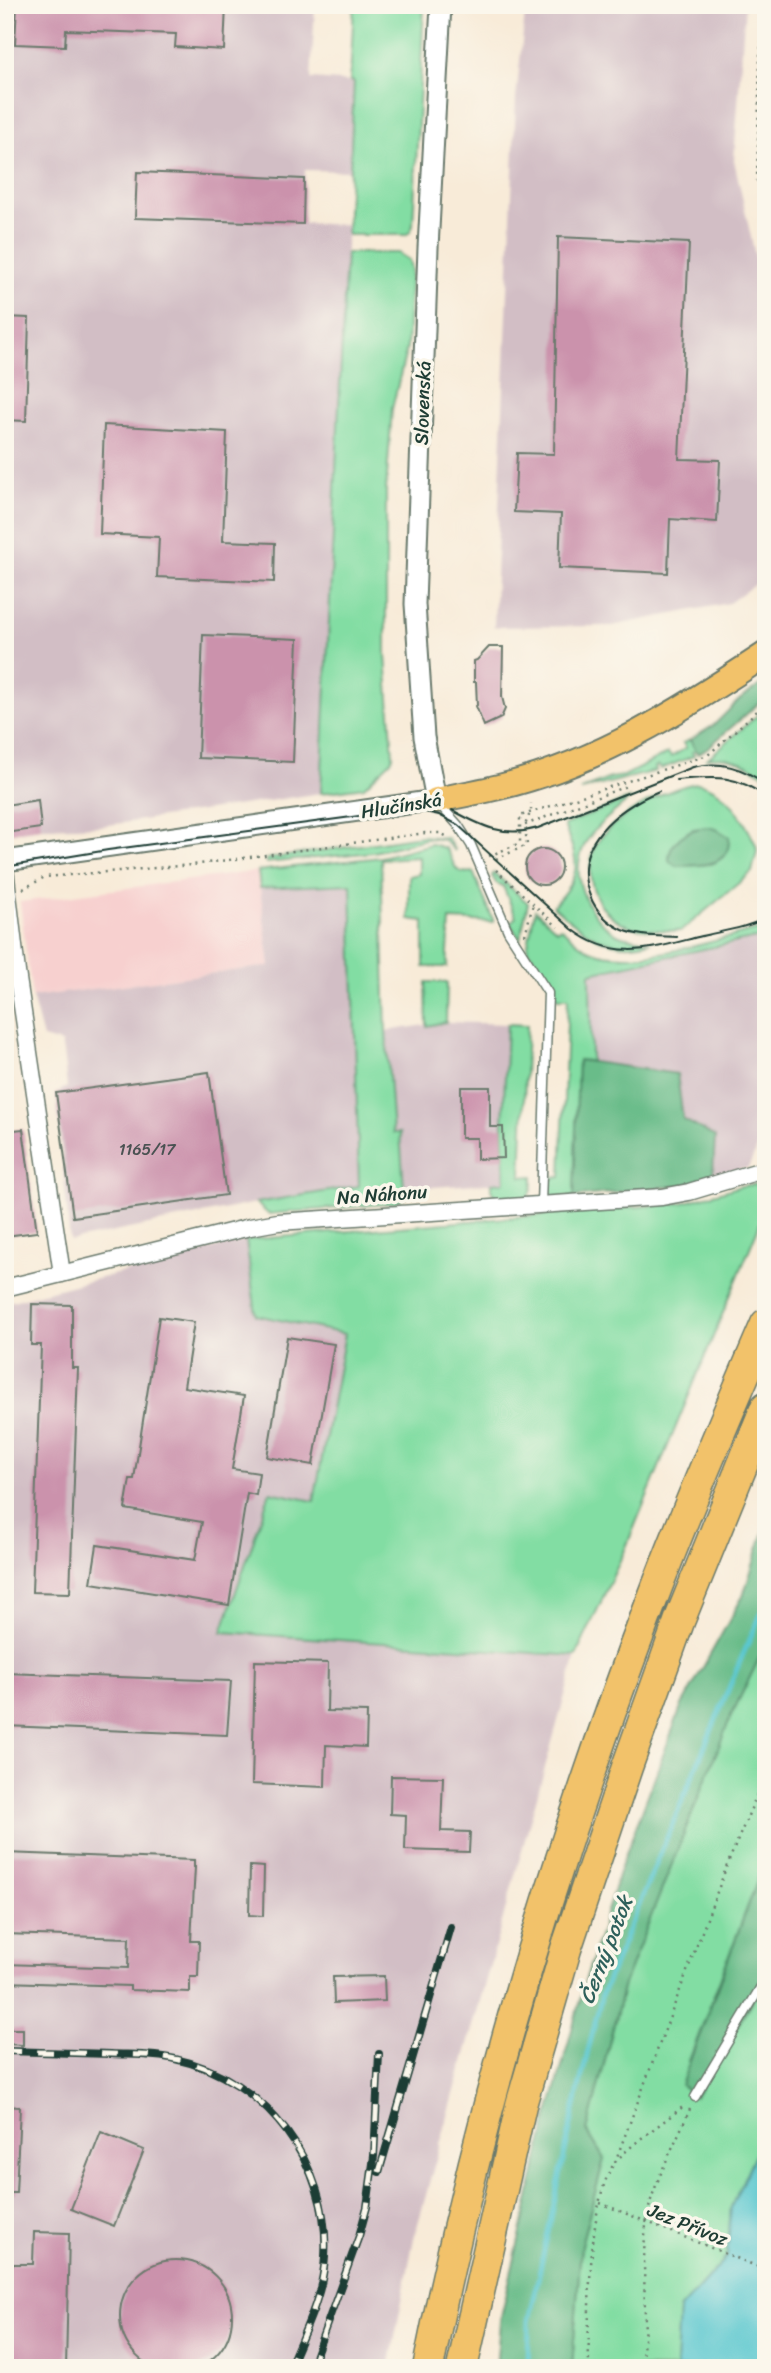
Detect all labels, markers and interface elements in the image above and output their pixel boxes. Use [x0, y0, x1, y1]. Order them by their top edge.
street label: Slovenská [405, 360, 440, 446]
street label: Hlučínská [358, 783, 444, 828]
house number: 1165/17 [119, 1135, 176, 1164]
street label: Na Náhonu [336, 1175, 428, 1214]
water label: Černý potok [568, 1888, 645, 2009]
street label: Jez Přívoz [642, 2193, 734, 2256]

